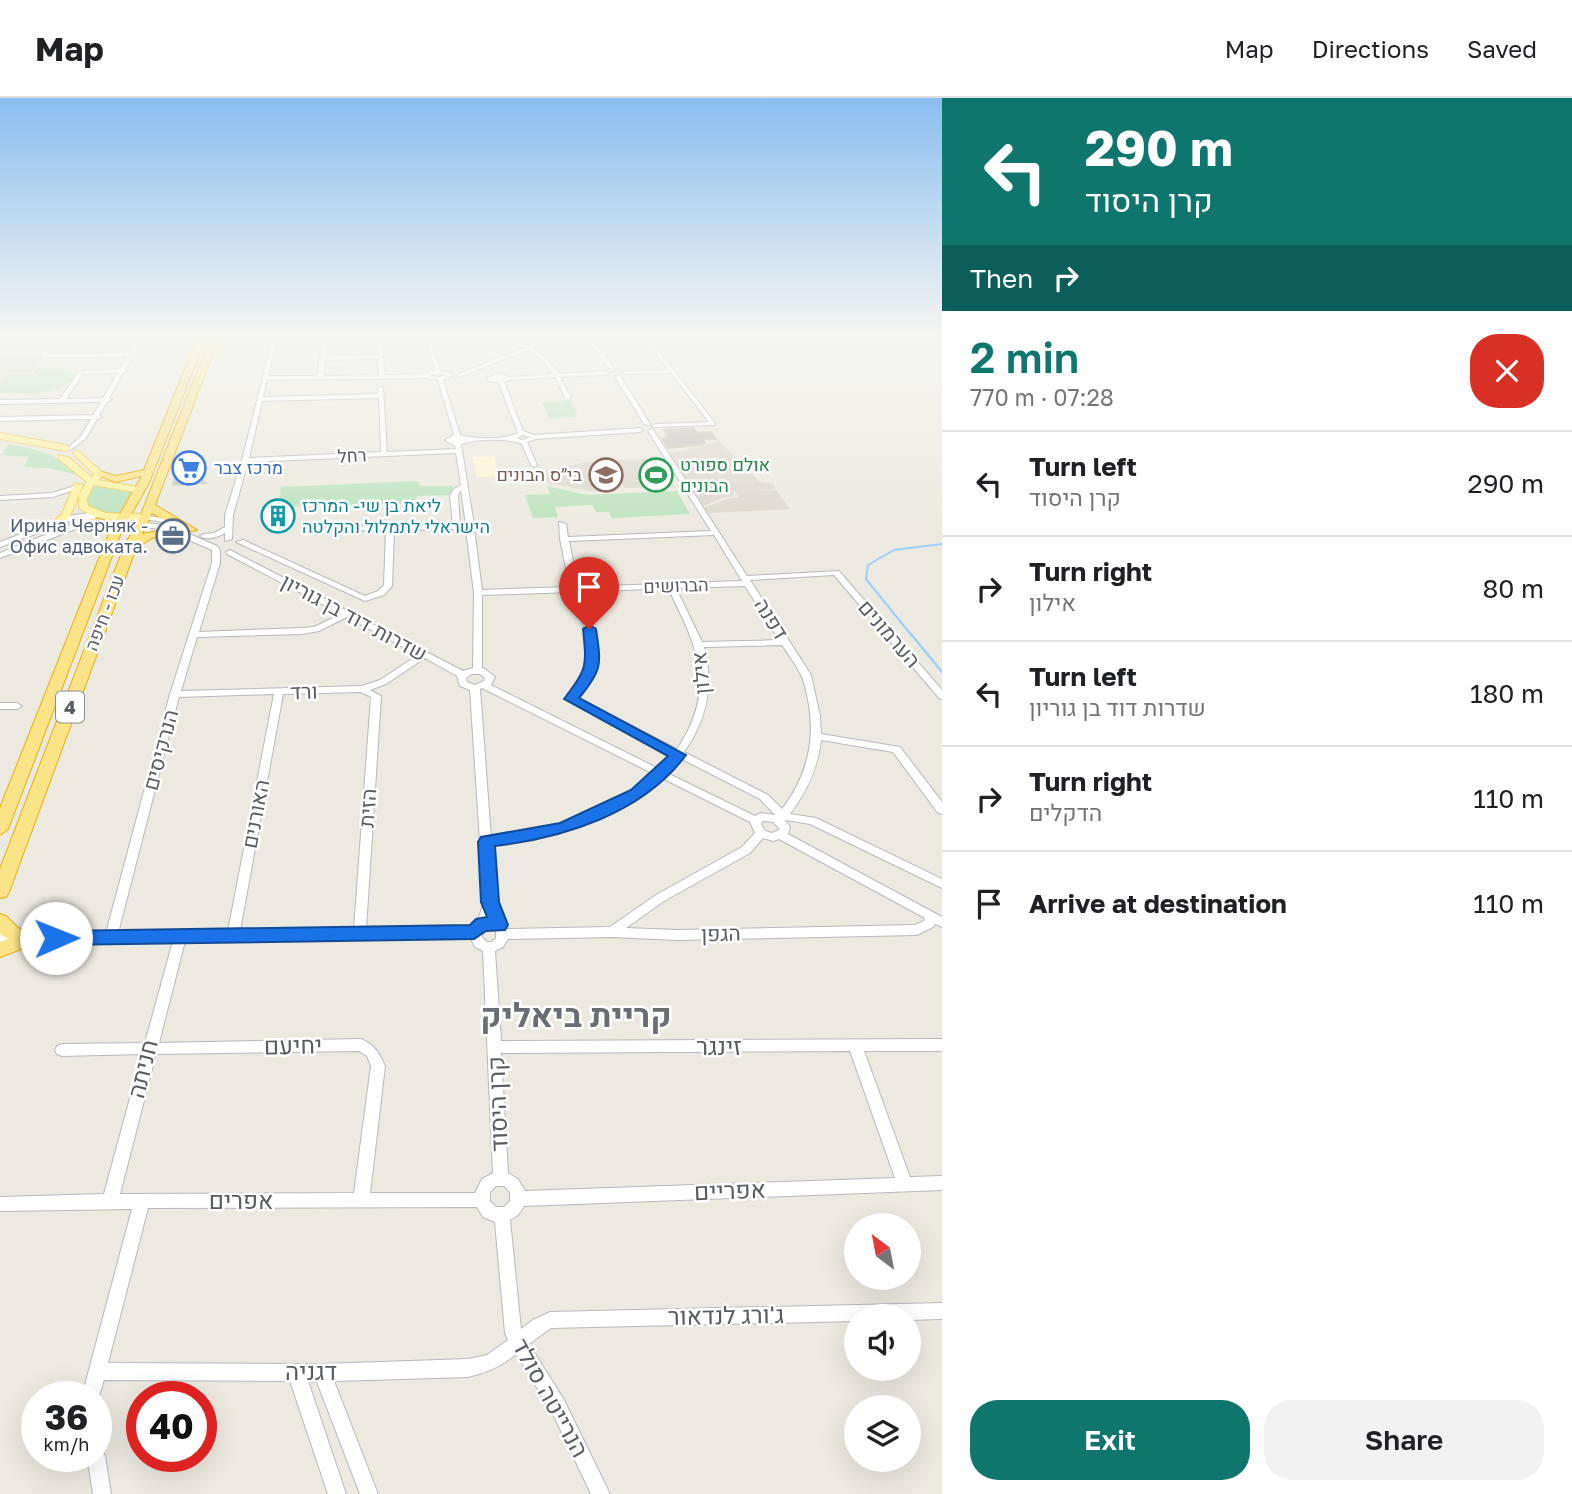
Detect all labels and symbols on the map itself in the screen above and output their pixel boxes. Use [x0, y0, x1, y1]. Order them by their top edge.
street label: רחל [337, 443, 367, 467]
supermarket icon: מרכז צבר [170, 449, 208, 487]
place label: אולם ספורט הבונים [680, 453, 770, 496]
place label: מרכז צבר [214, 456, 283, 478]
school or university icon: בי״ס הבונים [587, 456, 625, 494]
sports icon: אולם ספורט הבונים [637, 456, 675, 494]
place label: בי״ס הבונים [496, 463, 583, 485]
place label: ליאת בן שי- המרכז הישראלי לתמלול והקלטה [302, 494, 490, 537]
building icon: ליאת בן שי- המרכז הישראלי לתמלול והקלטה [259, 497, 297, 535]
place label: Ирина Черняк - Офис адвоката. [10, 514, 148, 557]
office icon: Ирина Черняк - Офис адвоката. [154, 517, 192, 555]
pin [559, 557, 619, 629]
street label: שדרות דוד בן גוריון [277, 568, 432, 666]
street label: עכו - חיפה [80, 572, 129, 654]
street label: הברושים [643, 573, 709, 597]
street label: דפנה [749, 593, 795, 644]
street label: הערמונים [853, 594, 926, 673]
street label: אילון [685, 651, 715, 696]
street label: ורד [290, 678, 318, 704]
road number: 4 [56, 692, 84, 722]
street label: הנרקיסים [137, 706, 183, 793]
street label: האורנים [236, 777, 274, 850]
street label: הזית [353, 787, 381, 828]
position arrow [19, 901, 93, 975]
street label: הגפן [701, 920, 741, 946]
district label: קריית ביאליק [480, 995, 672, 1034]
street label: יחיעם [264, 1029, 322, 1060]
street label: זינגר [696, 1031, 742, 1060]
street label: חניתה [120, 1036, 163, 1101]
street label: קרן היסוד [480, 1056, 513, 1152]
street label: אפריים [693, 1174, 766, 1205]
street label: אפרים [209, 1185, 273, 1214]
north arrow [844, 1213, 920, 1290]
street label: ג'ורג לנדאור [667, 1299, 784, 1330]
street label: הנרייטה סולד [507, 1333, 596, 1462]
street label: דגניה [285, 1356, 337, 1385]
speed limit sign: 40 [126, 1381, 217, 1472]

